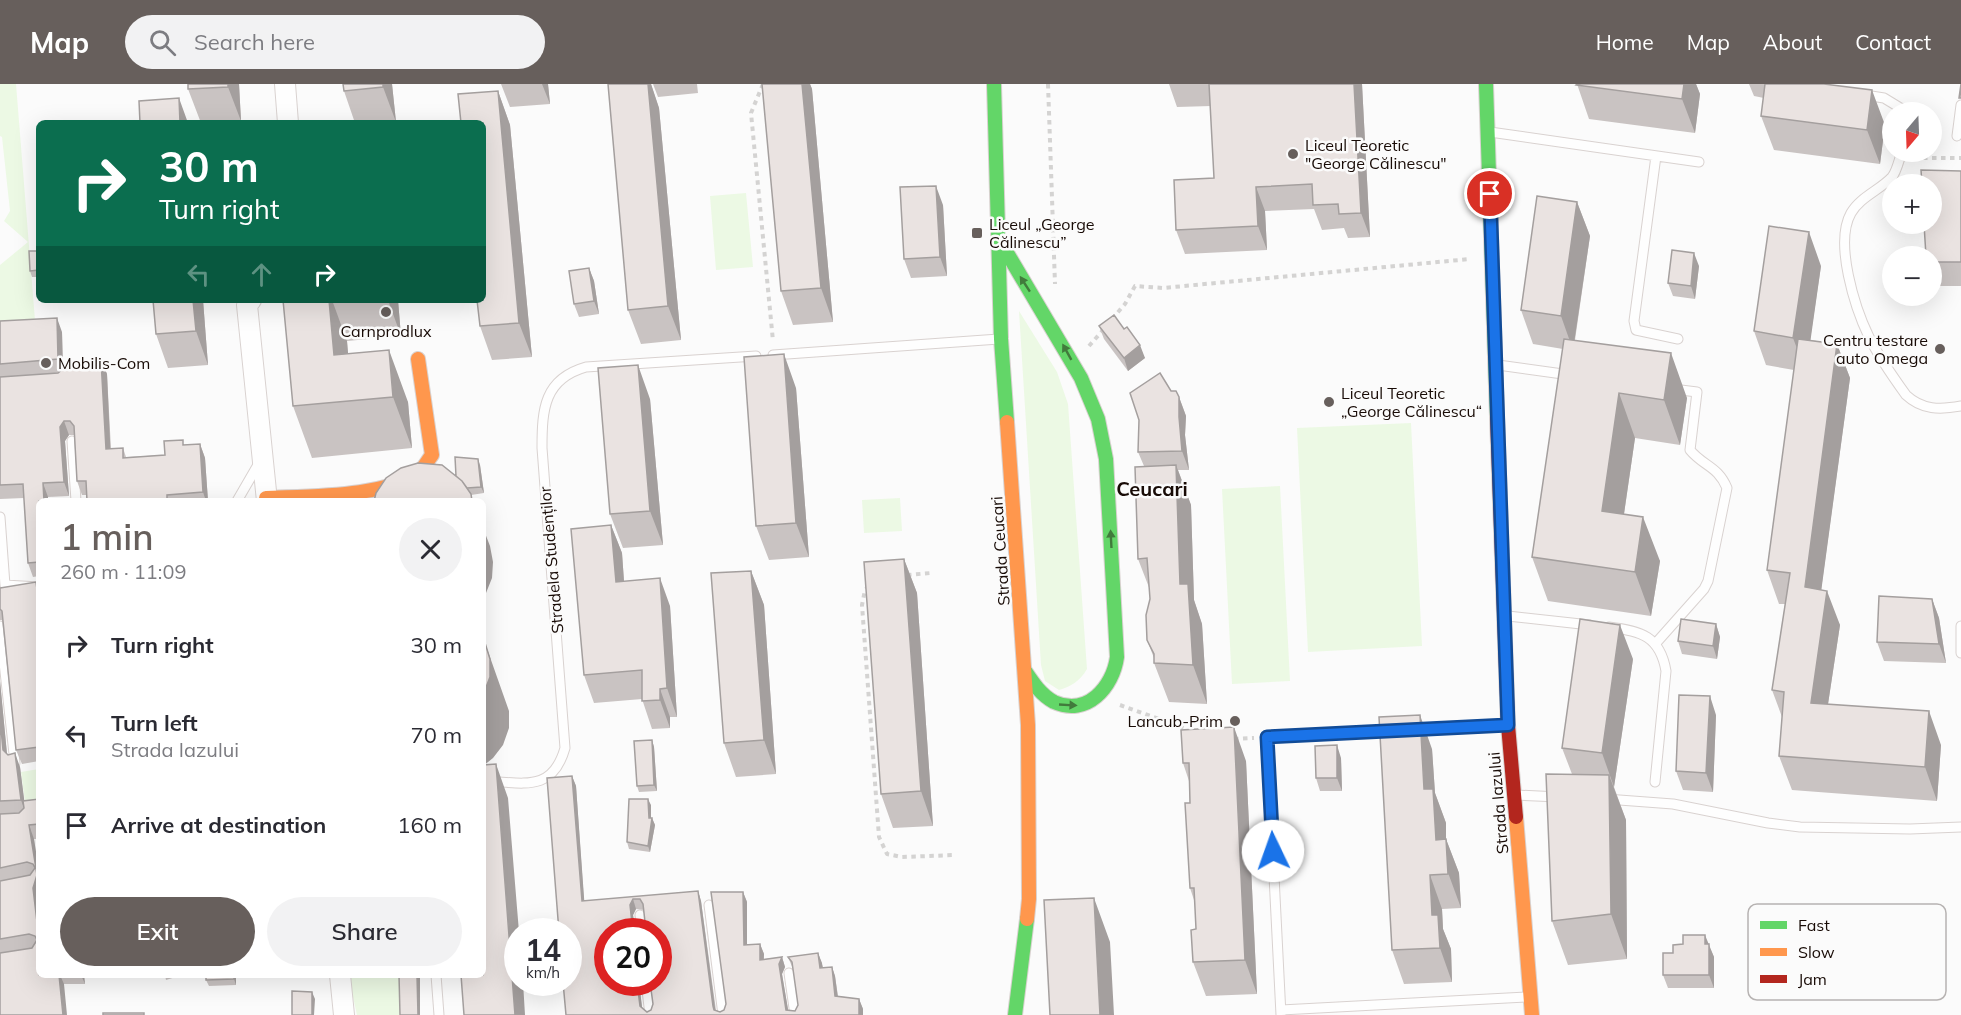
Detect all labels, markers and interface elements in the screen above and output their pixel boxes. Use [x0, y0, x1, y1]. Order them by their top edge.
search box [125, 15, 545, 69]
text: Map [30, 25, 89, 60]
icon: search [146, 26, 179, 59]
text: Search here [194, 28, 315, 56]
text: Home [1596, 29, 1654, 55]
text: Map [1687, 29, 1730, 55]
text: About [1763, 29, 1822, 55]
text: Contact [1855, 29, 1931, 55]
north arrow [1882, 102, 1942, 162]
map controls [1882, 102, 1942, 306]
place label: Liceul Teoretic "George Călinescu" [1305, 135, 1447, 173]
text: 30 m [159, 140, 259, 193]
icon: right [60, 144, 138, 222]
marker: Liceul Teoretic "George Călinescu" [1286, 147, 1300, 161]
pin [1464, 168, 1515, 219]
button: + [1882, 174, 1942, 234]
icon: arrive [1473, 177, 1506, 210]
text: Turn right [159, 192, 279, 226]
place label: Liceul „George Călinescu” [989, 214, 1095, 252]
marker: Liceul „George Călinescu” [970, 226, 984, 240]
button: − [1882, 246, 1942, 306]
icon: left [182, 258, 215, 291]
icon: ahead [245, 258, 278, 291]
icon: right [308, 258, 341, 291]
one-way arrow [1020, 276, 1031, 292]
marker: Carnprodlux [379, 305, 393, 319]
place label: Carnprodlux [340, 321, 432, 341]
place label: Centru testare auto Omega [1823, 330, 1928, 368]
marker: Centru testare auto Omega [1933, 342, 1947, 356]
one-way arrow [1062, 343, 1072, 360]
place label: Mobilis-Com [58, 353, 150, 373]
marker: Mobilis-Com [39, 356, 53, 370]
place label: Liceul Teoretic „George Călinescu“ [1341, 383, 1482, 421]
marker: Liceul Teoretic „George Călinescu“ [1322, 395, 1336, 409]
district label: Ceucari [1116, 476, 1188, 501]
street label: Stradela Studenților [535, 486, 567, 634]
street label: Strada Ceucari [986, 496, 1014, 606]
text: 1 min [60, 514, 154, 559]
button: close [399, 518, 462, 581]
one-way arrow [1106, 529, 1115, 548]
text: 260 m · 11:09 [60, 559, 186, 584]
icon: right [60, 629, 93, 662]
text: Turn right [111, 631, 214, 659]
text: 30 m [411, 631, 462, 659]
one-way arrow [1059, 700, 1078, 709]
text: Turn left [111, 709, 198, 737]
place label: Lancub-Prim [1128, 711, 1223, 731]
marker: Lancub-Prim [1228, 714, 1242, 728]
icon: left [60, 719, 93, 752]
text: 70 m [411, 721, 462, 749]
text: Strada Iazului [111, 737, 239, 762]
street label: Strada Iazului [1484, 751, 1512, 855]
icon: arrive [60, 809, 93, 842]
text: Arrive at destination [111, 811, 326, 839]
text: 160 m [397, 811, 462, 839]
position arrow [1241, 819, 1305, 883]
button: Exit [60, 897, 255, 966]
button: Share [267, 897, 462, 966]
legend [1748, 904, 1946, 1000]
text: Fast [1798, 915, 1830, 935]
speed limit sign: 20 [594, 918, 672, 996]
text: 14 [525, 931, 561, 969]
text: Slow [1798, 942, 1835, 962]
text: km/h [526, 963, 560, 982]
text: Jam [1798, 969, 1827, 989]

